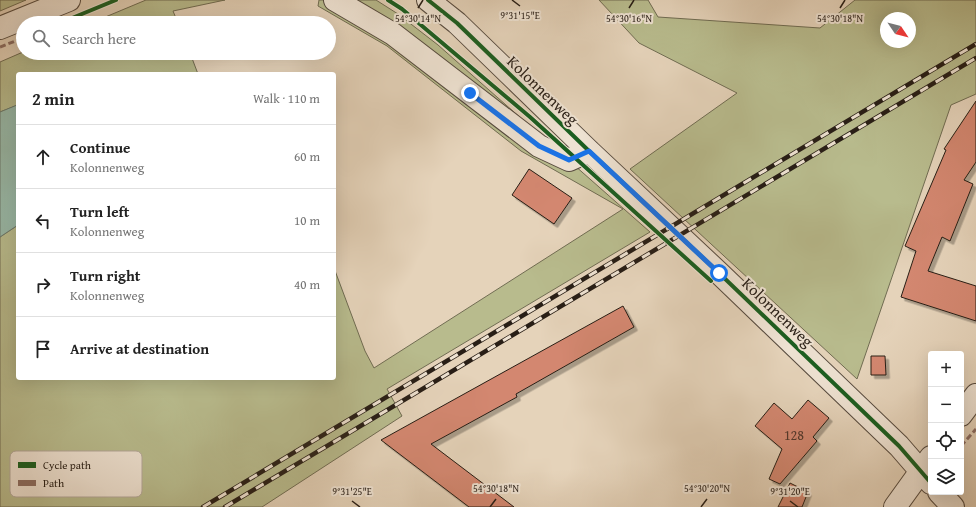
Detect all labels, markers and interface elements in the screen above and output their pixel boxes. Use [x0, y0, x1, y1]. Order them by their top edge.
text: 9°31'15"E [500, 8, 540, 23]
text: 54°30'14"N [395, 11, 441, 26]
text: 54°30'16"N [606, 11, 652, 26]
text: 54°30'18"N [817, 11, 863, 26]
north arrow [880, 12, 916, 48]
search box [16, 16, 336, 60]
icon: search [30, 27, 52, 49]
text: Search here [62, 28, 136, 49]
street label: Kolonnenweg [502, 50, 584, 130]
route end [461, 84, 479, 102]
text: 2 min [32, 86, 74, 111]
text: Walk · 110 m [253, 89, 320, 108]
text: Continue [70, 137, 131, 158]
icon: ahead [32, 146, 54, 168]
text: 60 m [294, 147, 320, 166]
text: Kolonnenweg [70, 158, 144, 177]
text: Turn left [70, 201, 129, 222]
icon: left [32, 210, 54, 232]
text: 10 m [294, 211, 320, 230]
text: Kolonnenweg [70, 222, 144, 241]
route start [710, 264, 728, 282]
text: Turn right [70, 265, 141, 286]
street label: Kolonnenweg [737, 272, 819, 352]
icon: right [32, 274, 54, 296]
text: 40 m [294, 275, 320, 294]
text: Kolonnenweg [70, 286, 144, 305]
icon: arrive [32, 338, 54, 360]
text: Arrive at destination [70, 338, 209, 359]
map controls [928, 351, 964, 495]
button: + [928, 351, 964, 387]
button: − [928, 387, 964, 423]
button: locate [928, 423, 964, 459]
house number: 128 [784, 425, 804, 445]
legend [10, 451, 142, 497]
text: Cycle path [43, 457, 92, 473]
button: layers [928, 459, 964, 495]
text: Path [43, 475, 65, 491]
text: 54°30'18"N [473, 481, 519, 496]
text: 54°30'20"N [684, 481, 730, 496]
text: 9°31'25"E [332, 484, 372, 499]
text: 9°31'20"E [770, 484, 810, 499]

